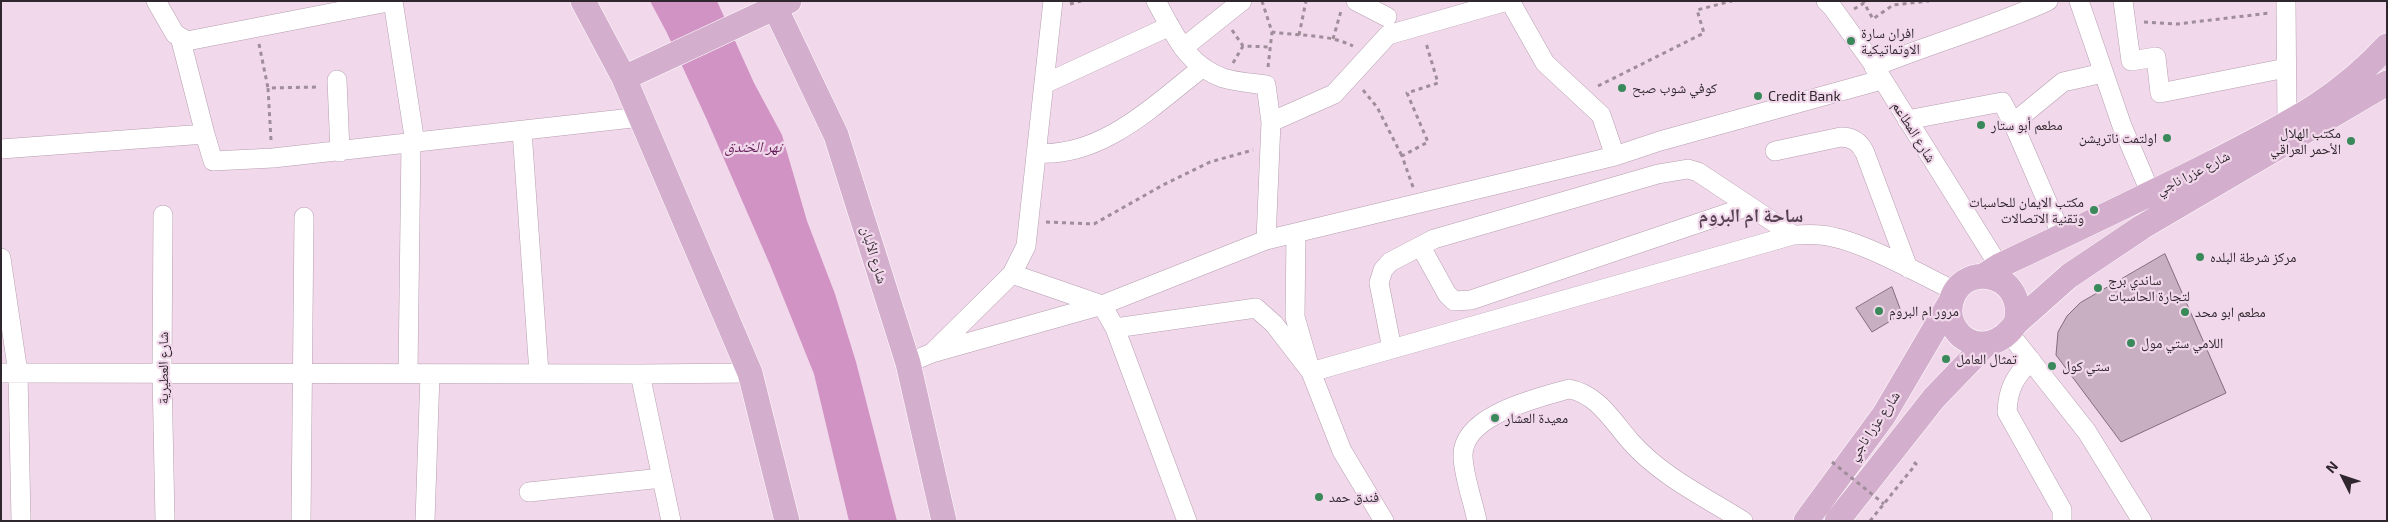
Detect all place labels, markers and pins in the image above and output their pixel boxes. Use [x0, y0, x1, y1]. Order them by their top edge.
place label: افران سارة الاوتماتيكية [1861, 25, 1920, 58]
marker: افران سارة الاوتماتيكية [1845, 35, 1857, 47]
place label: كوفي شوب صبح [1632, 80, 1717, 96]
marker: كوفي شوب صبح [1616, 82, 1628, 94]
place label: Credit Bank [1768, 88, 1841, 104]
marker: Credit Bank [1752, 90, 1764, 102]
place label: مطعم أبو ستار [1991, 117, 2063, 133]
marker: مطعم أبو ستار [1975, 119, 1987, 131]
place label: مكتب الهلال الأحمر العراقي [2270, 125, 2341, 158]
place label: اولتمت ناتريشن [2079, 130, 2157, 146]
marker: اولتمت ناتريشن [2161, 132, 2173, 144]
marker: مكتب الهلال الأحمر العراقي [2345, 135, 2357, 147]
place label: مكتب الايمان للحاسبات وتقنية الاتصالات [1969, 194, 2084, 226]
marker: مكتب الايمان للحاسبات وتقنية الاتصالات [2088, 204, 2100, 216]
place label: مركز شرطة البلده [2210, 249, 2296, 265]
marker: مركز شرطة البلده [2194, 251, 2206, 263]
place label: ساندي برج لتجارة الحاسبات [2108, 272, 2190, 304]
marker: ساندي برج لتجارة الحاسبات [2092, 282, 2104, 294]
place label: مرور ام البروم [1889, 303, 1959, 319]
place label: مطعم ابو محد [2195, 304, 2266, 320]
marker: مرور ام البروم [1873, 305, 1885, 317]
marker: مطعم ابو محد [2179, 306, 2191, 318]
place label: اللامي ستي مول [2141, 335, 2223, 351]
marker: اللامي ستي مول [2125, 337, 2137, 349]
place label: تمثال العامل [1956, 351, 2017, 367]
marker: تمثال العامل [1940, 353, 1952, 365]
place label: ستي كول [2062, 358, 2110, 374]
marker: ستي كول [2046, 360, 2058, 372]
place label: معيدة العشار [1505, 410, 1568, 426]
marker: معيدة العشار [1489, 412, 1501, 424]
place label: فندق حمد [1329, 489, 1379, 505]
marker: فندق حمد [1313, 491, 1325, 503]

